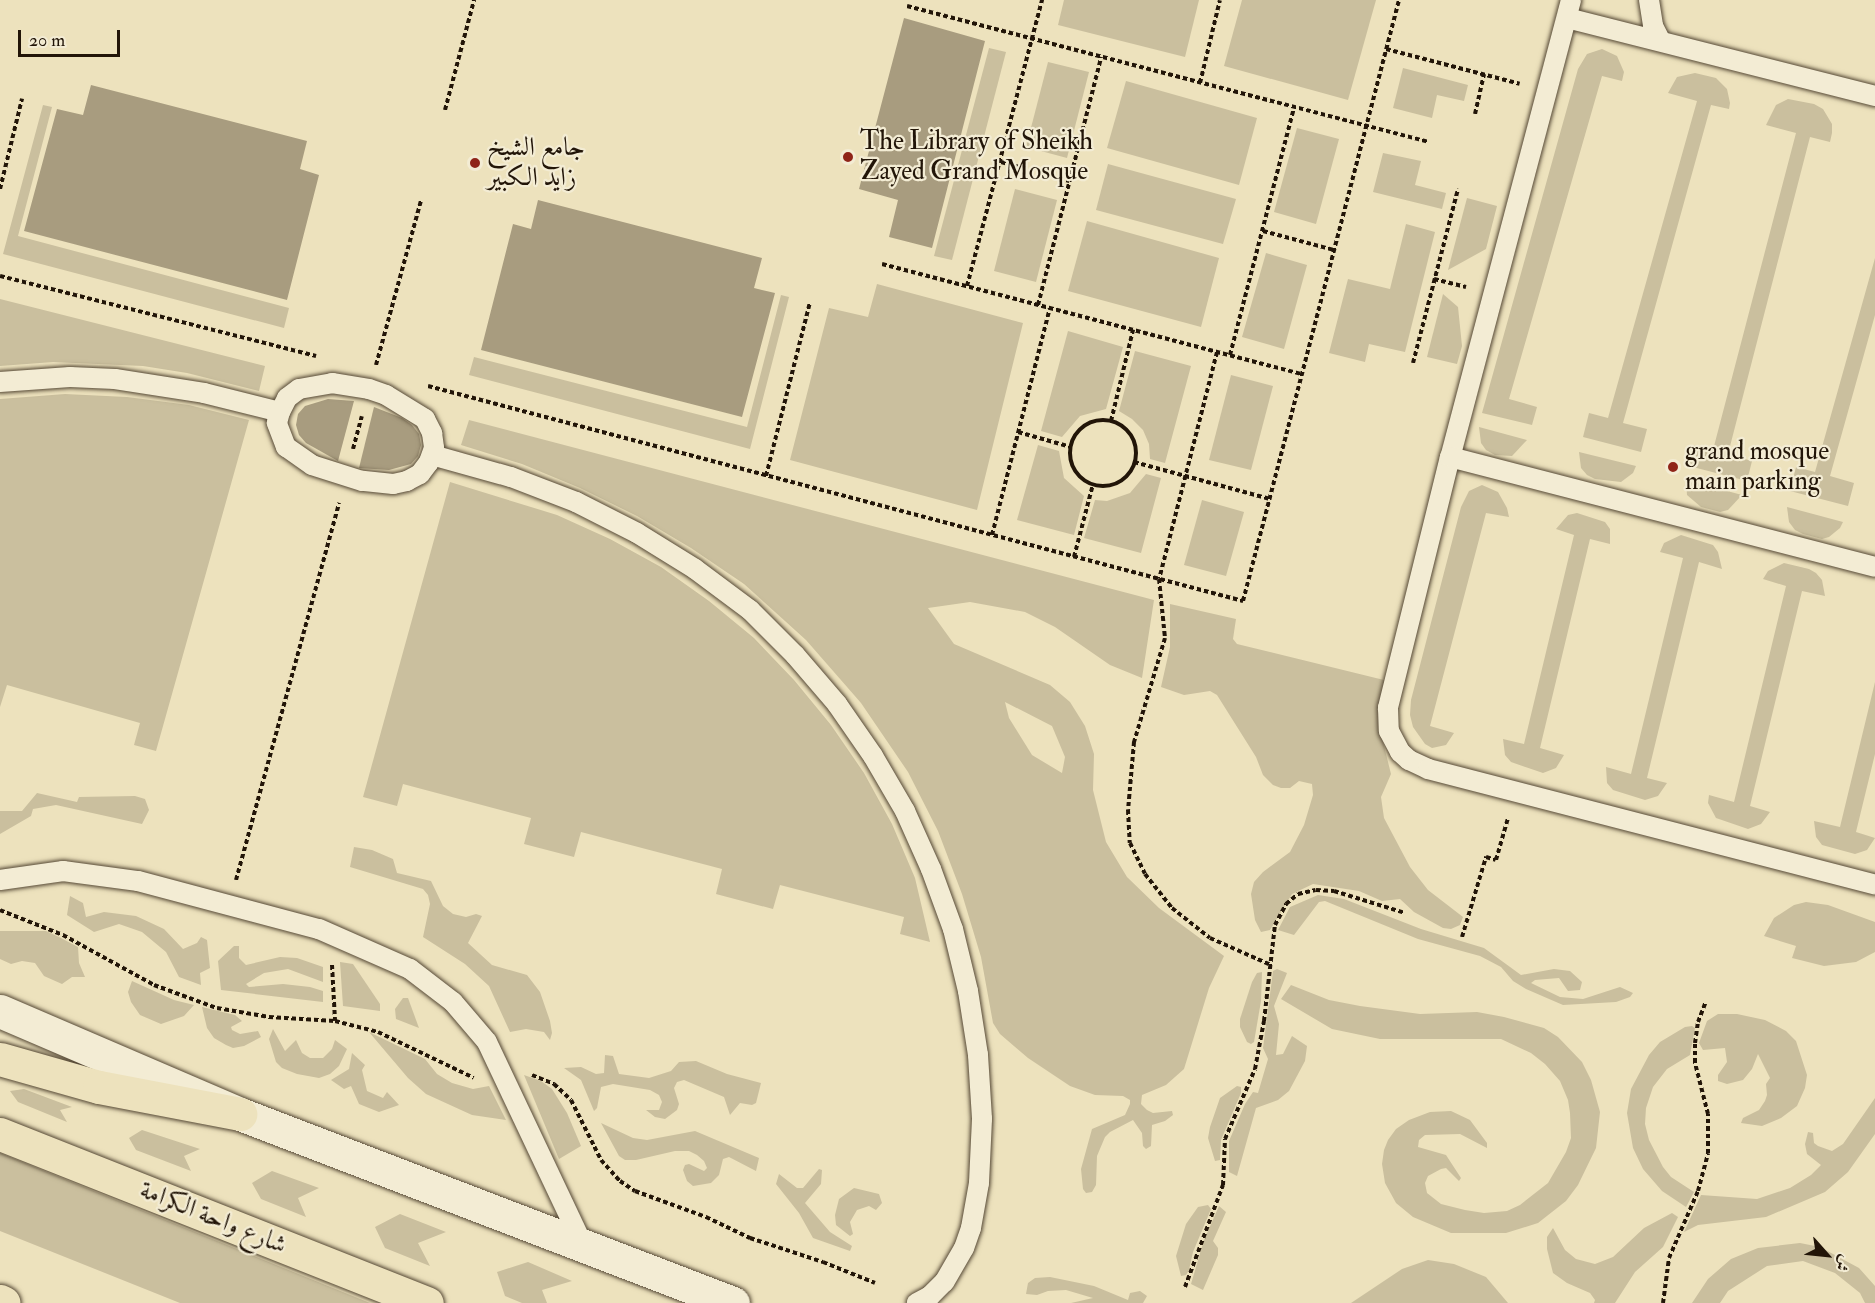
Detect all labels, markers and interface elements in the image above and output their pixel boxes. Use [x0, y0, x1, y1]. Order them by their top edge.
scale bar [21, 18, 123, 56]
text: 20 m [29, 29, 65, 52]
place label: The Library of Sheikh Zayed Grand Mosque [860, 126, 1093, 188]
place label: جامع الشيخ زايد الكبير [487, 132, 585, 194]
marker: The Library of Sheikh Zayed Grand Mosque [841, 150, 855, 164]
marker: جامع الشيخ زايد الكبير [468, 156, 482, 170]
place label: grand mosque main parking [1685, 436, 1829, 497]
marker: grand mosque main parking [1666, 460, 1680, 474]
street label: شارع واحة الكرامة [135, 1174, 291, 1262]
north arrow [1797, 1225, 1857, 1285]
text: ش [1831, 1252, 1856, 1275]

